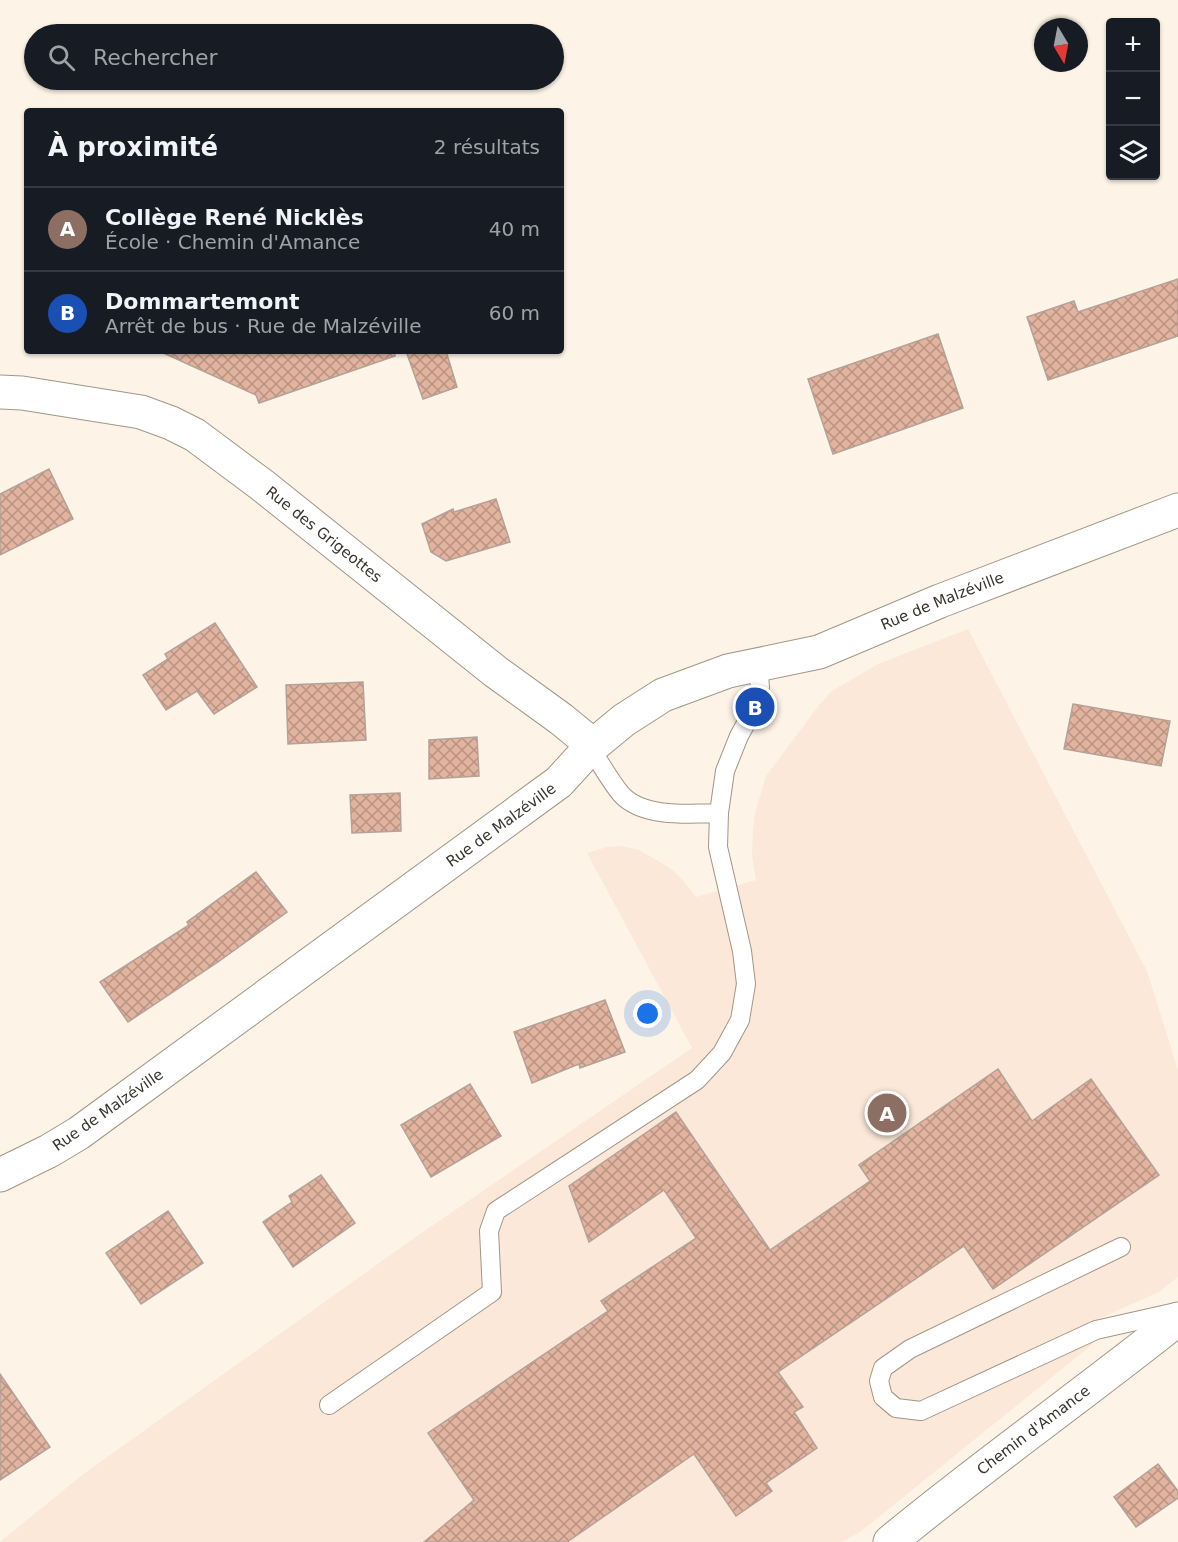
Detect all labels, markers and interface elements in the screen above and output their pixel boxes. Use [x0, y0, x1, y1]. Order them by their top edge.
north arrow [1034, 18, 1088, 72]
map controls [1106, 18, 1160, 180]
button: + [1106, 18, 1160, 72]
search box [24, 24, 564, 90]
icon: search [45, 41, 78, 74]
text: Rechercher [93, 45, 218, 70]
button: − [1106, 72, 1160, 126]
button: layers [1106, 126, 1160, 180]
text: À proximité [48, 132, 218, 162]
text: 2 résultats [434, 135, 540, 159]
text: Collège René Nicklès [105, 205, 364, 230]
text: A [60, 217, 75, 241]
text: 40 m [489, 217, 540, 241]
text: École · Chemin d'Amance [105, 230, 360, 254]
text: Dommartemont [105, 289, 300, 314]
text: B [60, 301, 75, 325]
text: 60 m [489, 301, 540, 325]
text: Arrêt de bus · Rue de Malzéville [105, 314, 421, 338]
street label: Rue des Grigeottes [262, 483, 386, 586]
street label: Rue de Malzéville [878, 568, 1006, 634]
pin: B [736, 684, 774, 730]
street label: Rue de Malzéville [443, 779, 559, 871]
your location [633, 999, 662, 1028]
street label: Rue de Malzéville [49, 1065, 167, 1155]
pin: A [868, 1090, 906, 1136]
street label: Chemin d'Amance [973, 1382, 1094, 1479]

